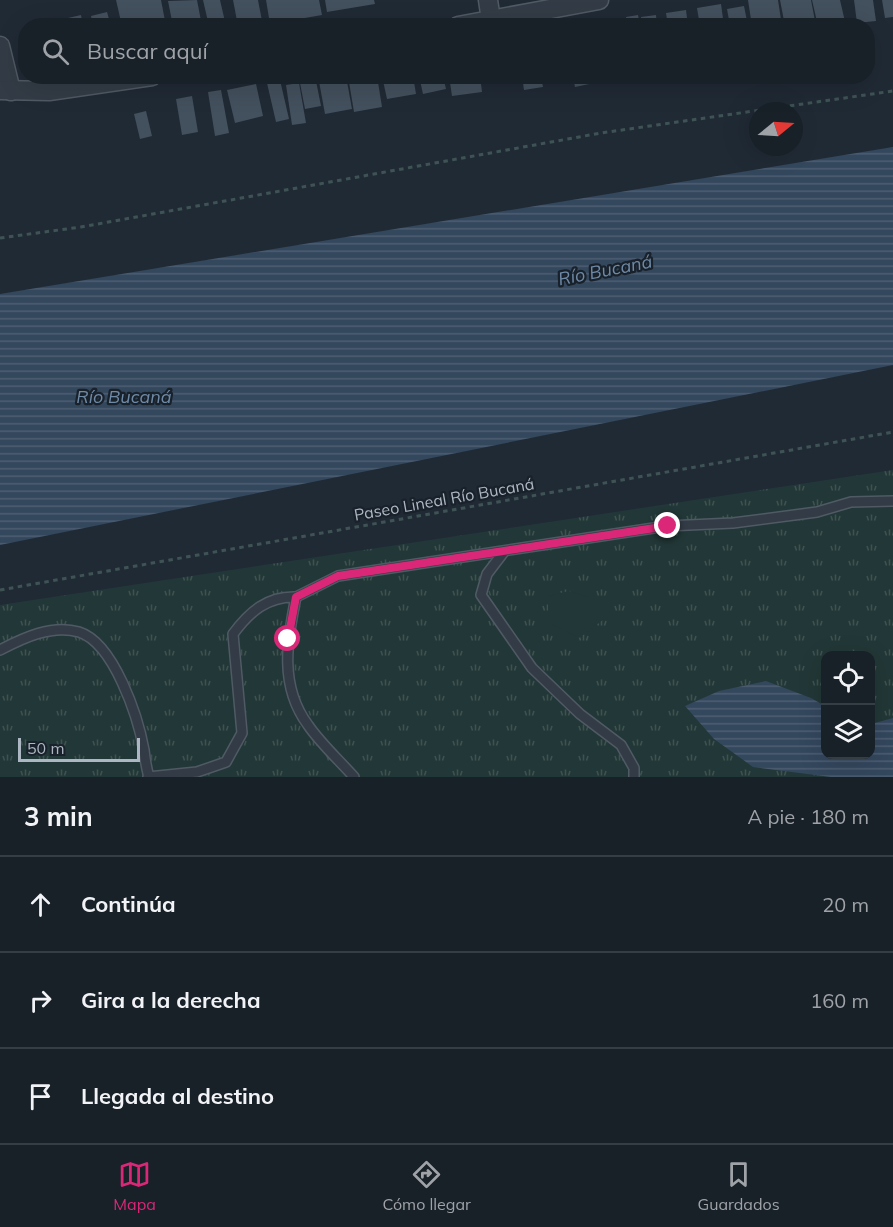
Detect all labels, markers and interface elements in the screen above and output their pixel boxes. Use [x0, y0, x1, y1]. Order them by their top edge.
search box [18, 18, 875, 84]
icon: search [39, 35, 72, 68]
text: Buscar aquí [87, 37, 208, 65]
north arrow [749, 102, 803, 156]
water label: Río Bucaná [556, 250, 654, 290]
water label: Río Bucaná [76, 385, 172, 408]
street label: Paseo Lineal Río Bucaná [352, 473, 536, 525]
route end [654, 512, 680, 538]
route start [274, 625, 300, 651]
map controls [821, 651, 875, 759]
button: locate [821, 651, 875, 705]
button: layers [821, 705, 875, 759]
scale bar [18, 735, 140, 762]
text: 50 m [27, 738, 64, 758]
text: 3 min [24, 800, 93, 833]
text: A pie · 180 m [748, 804, 869, 829]
icon: ahead [24, 888, 57, 921]
text: Continúa [81, 890, 176, 918]
text: 20 m [822, 892, 869, 917]
icon: right [24, 984, 57, 1017]
text: Gira a la derecha [81, 986, 261, 1014]
text: 160 m [810, 988, 869, 1013]
icon: arrive [24, 1080, 57, 1113]
text: Llegada al destino [81, 1082, 274, 1110]
tab: Mapa [113, 1158, 156, 1214]
tab: Cómo llegar [383, 1158, 471, 1214]
tab: Guardados [698, 1158, 780, 1214]

